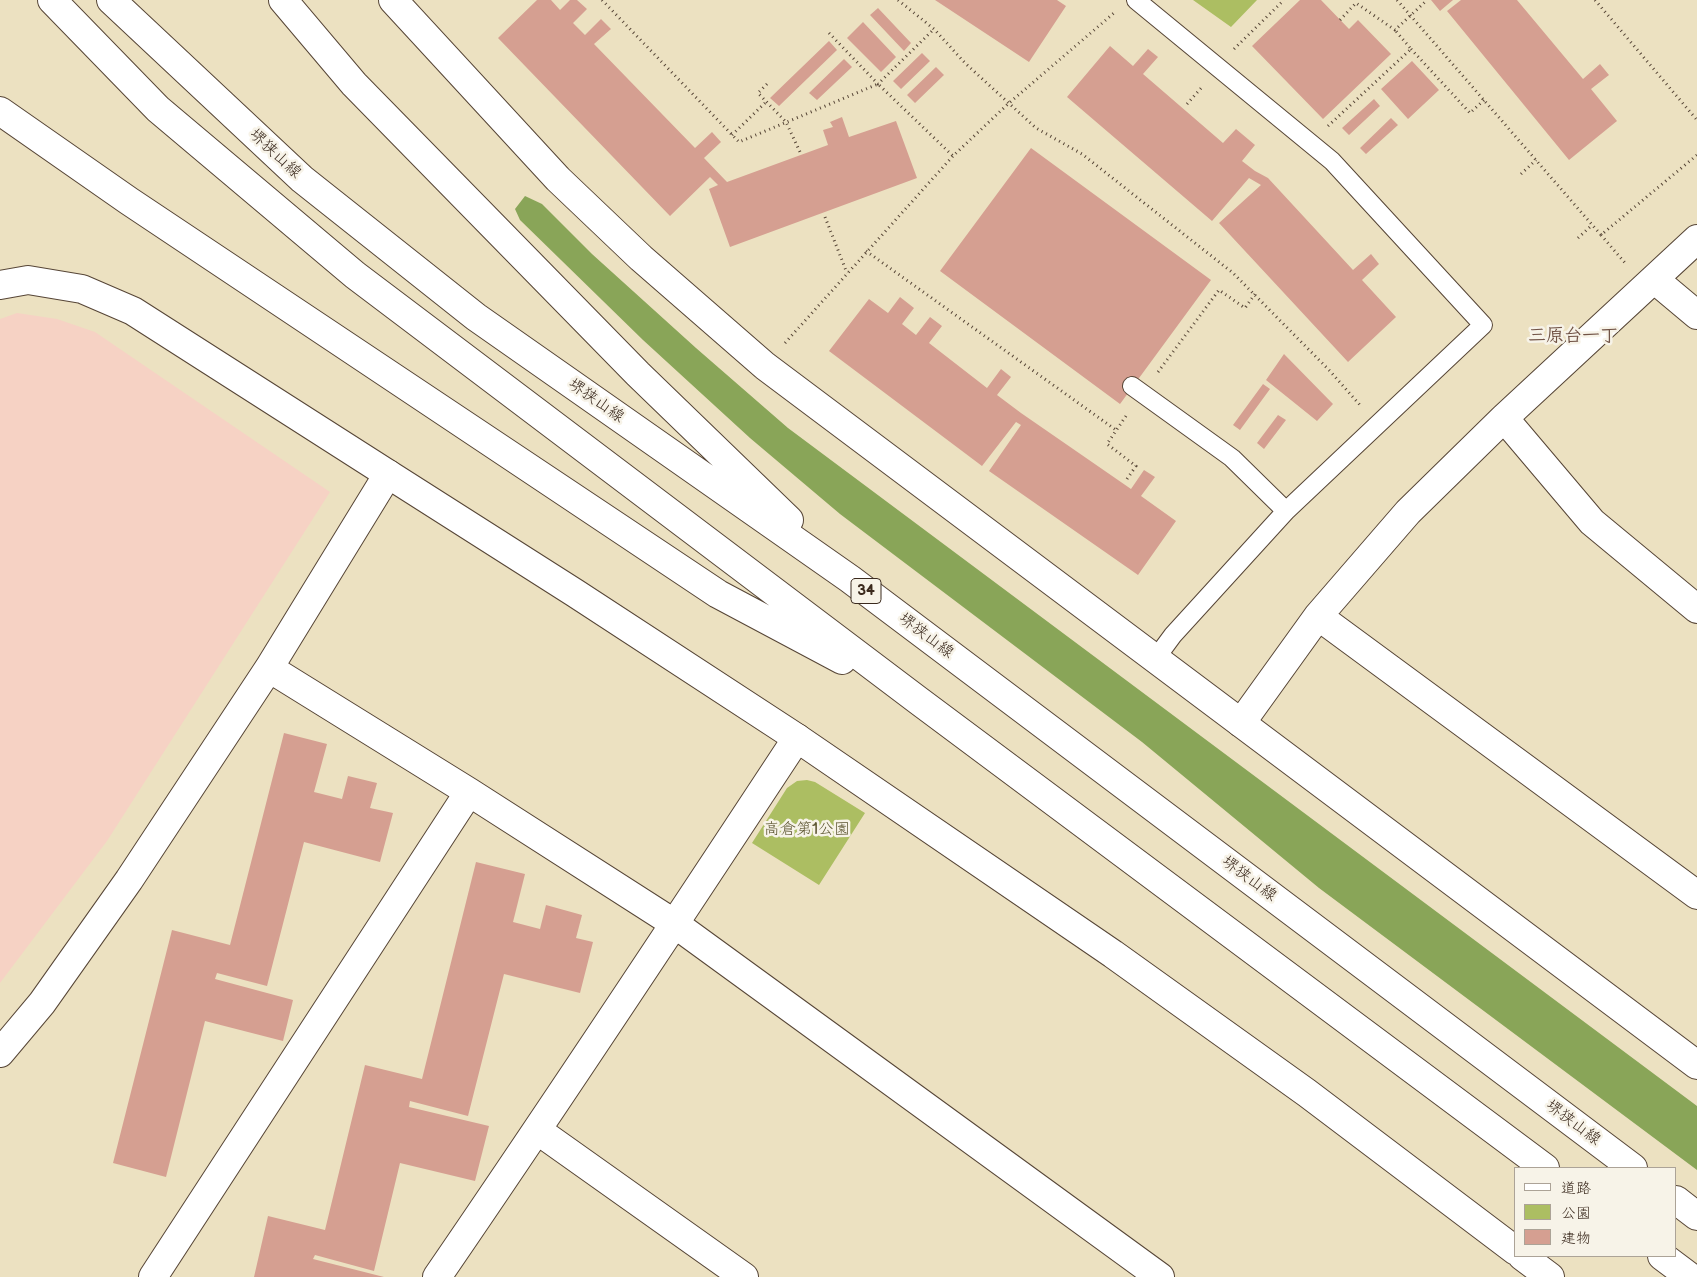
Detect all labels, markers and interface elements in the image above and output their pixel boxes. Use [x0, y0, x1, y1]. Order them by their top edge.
street label: 堺狭山線 [245, 125, 305, 183]
district label: 三原台一丁 [1528, 325, 1618, 347]
street label: 堺狭山線 [564, 375, 628, 427]
road number: 34 [851, 578, 881, 604]
street label: 堺狭山線 [895, 609, 957, 663]
park label: 高倉第1公園 [764, 820, 850, 840]
street label: 堺狭山線 [1218, 852, 1280, 906]
street label: 堺狭山線 [1542, 1096, 1604, 1150]
legend [1514, 1167, 1677, 1257]
text: 道路 [1561, 1179, 1591, 1198]
text: 公園 [1561, 1204, 1591, 1223]
text: 建物 [1561, 1229, 1591, 1248]

